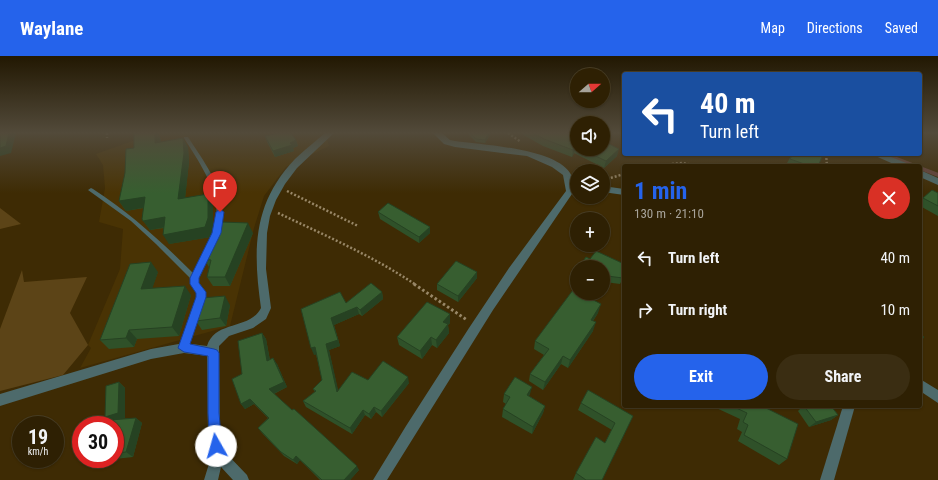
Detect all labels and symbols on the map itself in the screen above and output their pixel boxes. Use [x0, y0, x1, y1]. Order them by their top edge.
north arrow [570, 68, 610, 108]
pin [203, 171, 237, 212]
speed limit sign: 30 [72, 416, 124, 468]
position arrow [195, 425, 237, 467]

